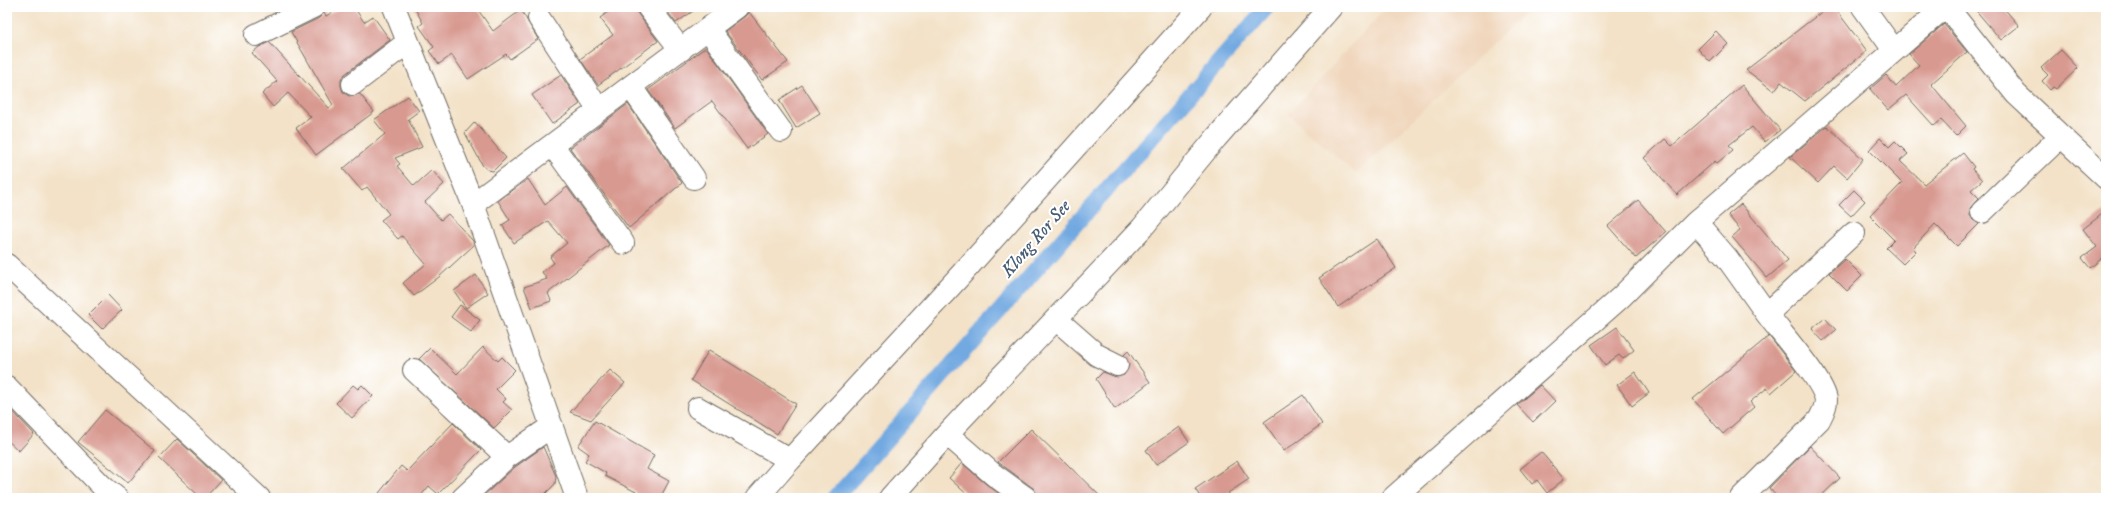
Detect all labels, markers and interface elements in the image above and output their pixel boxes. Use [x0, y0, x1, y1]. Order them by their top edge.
water label: Klong Ror See [996, 195, 1076, 283]

